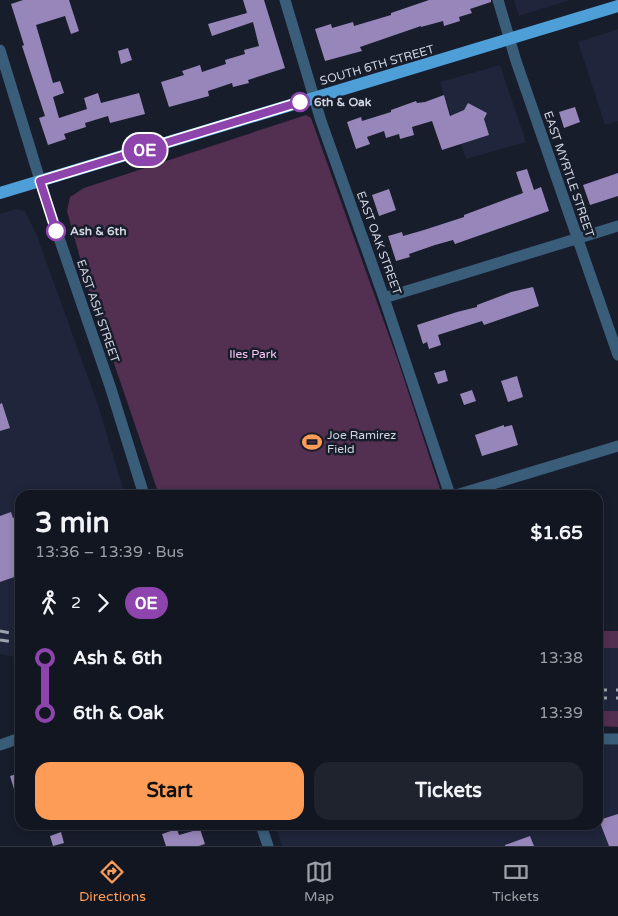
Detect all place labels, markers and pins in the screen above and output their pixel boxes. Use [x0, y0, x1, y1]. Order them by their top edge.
marker: 6th & Oak [290, 92, 310, 112]
place label: 6th & Oak [314, 95, 372, 109]
marker: Ash & 6th [46, 221, 66, 241]
place label: Ash & 6th [70, 224, 126, 238]
place label: Joe Ramirez Field [327, 428, 396, 456]
sports icon: Joe Ramirez Field [301, 431, 323, 453]

